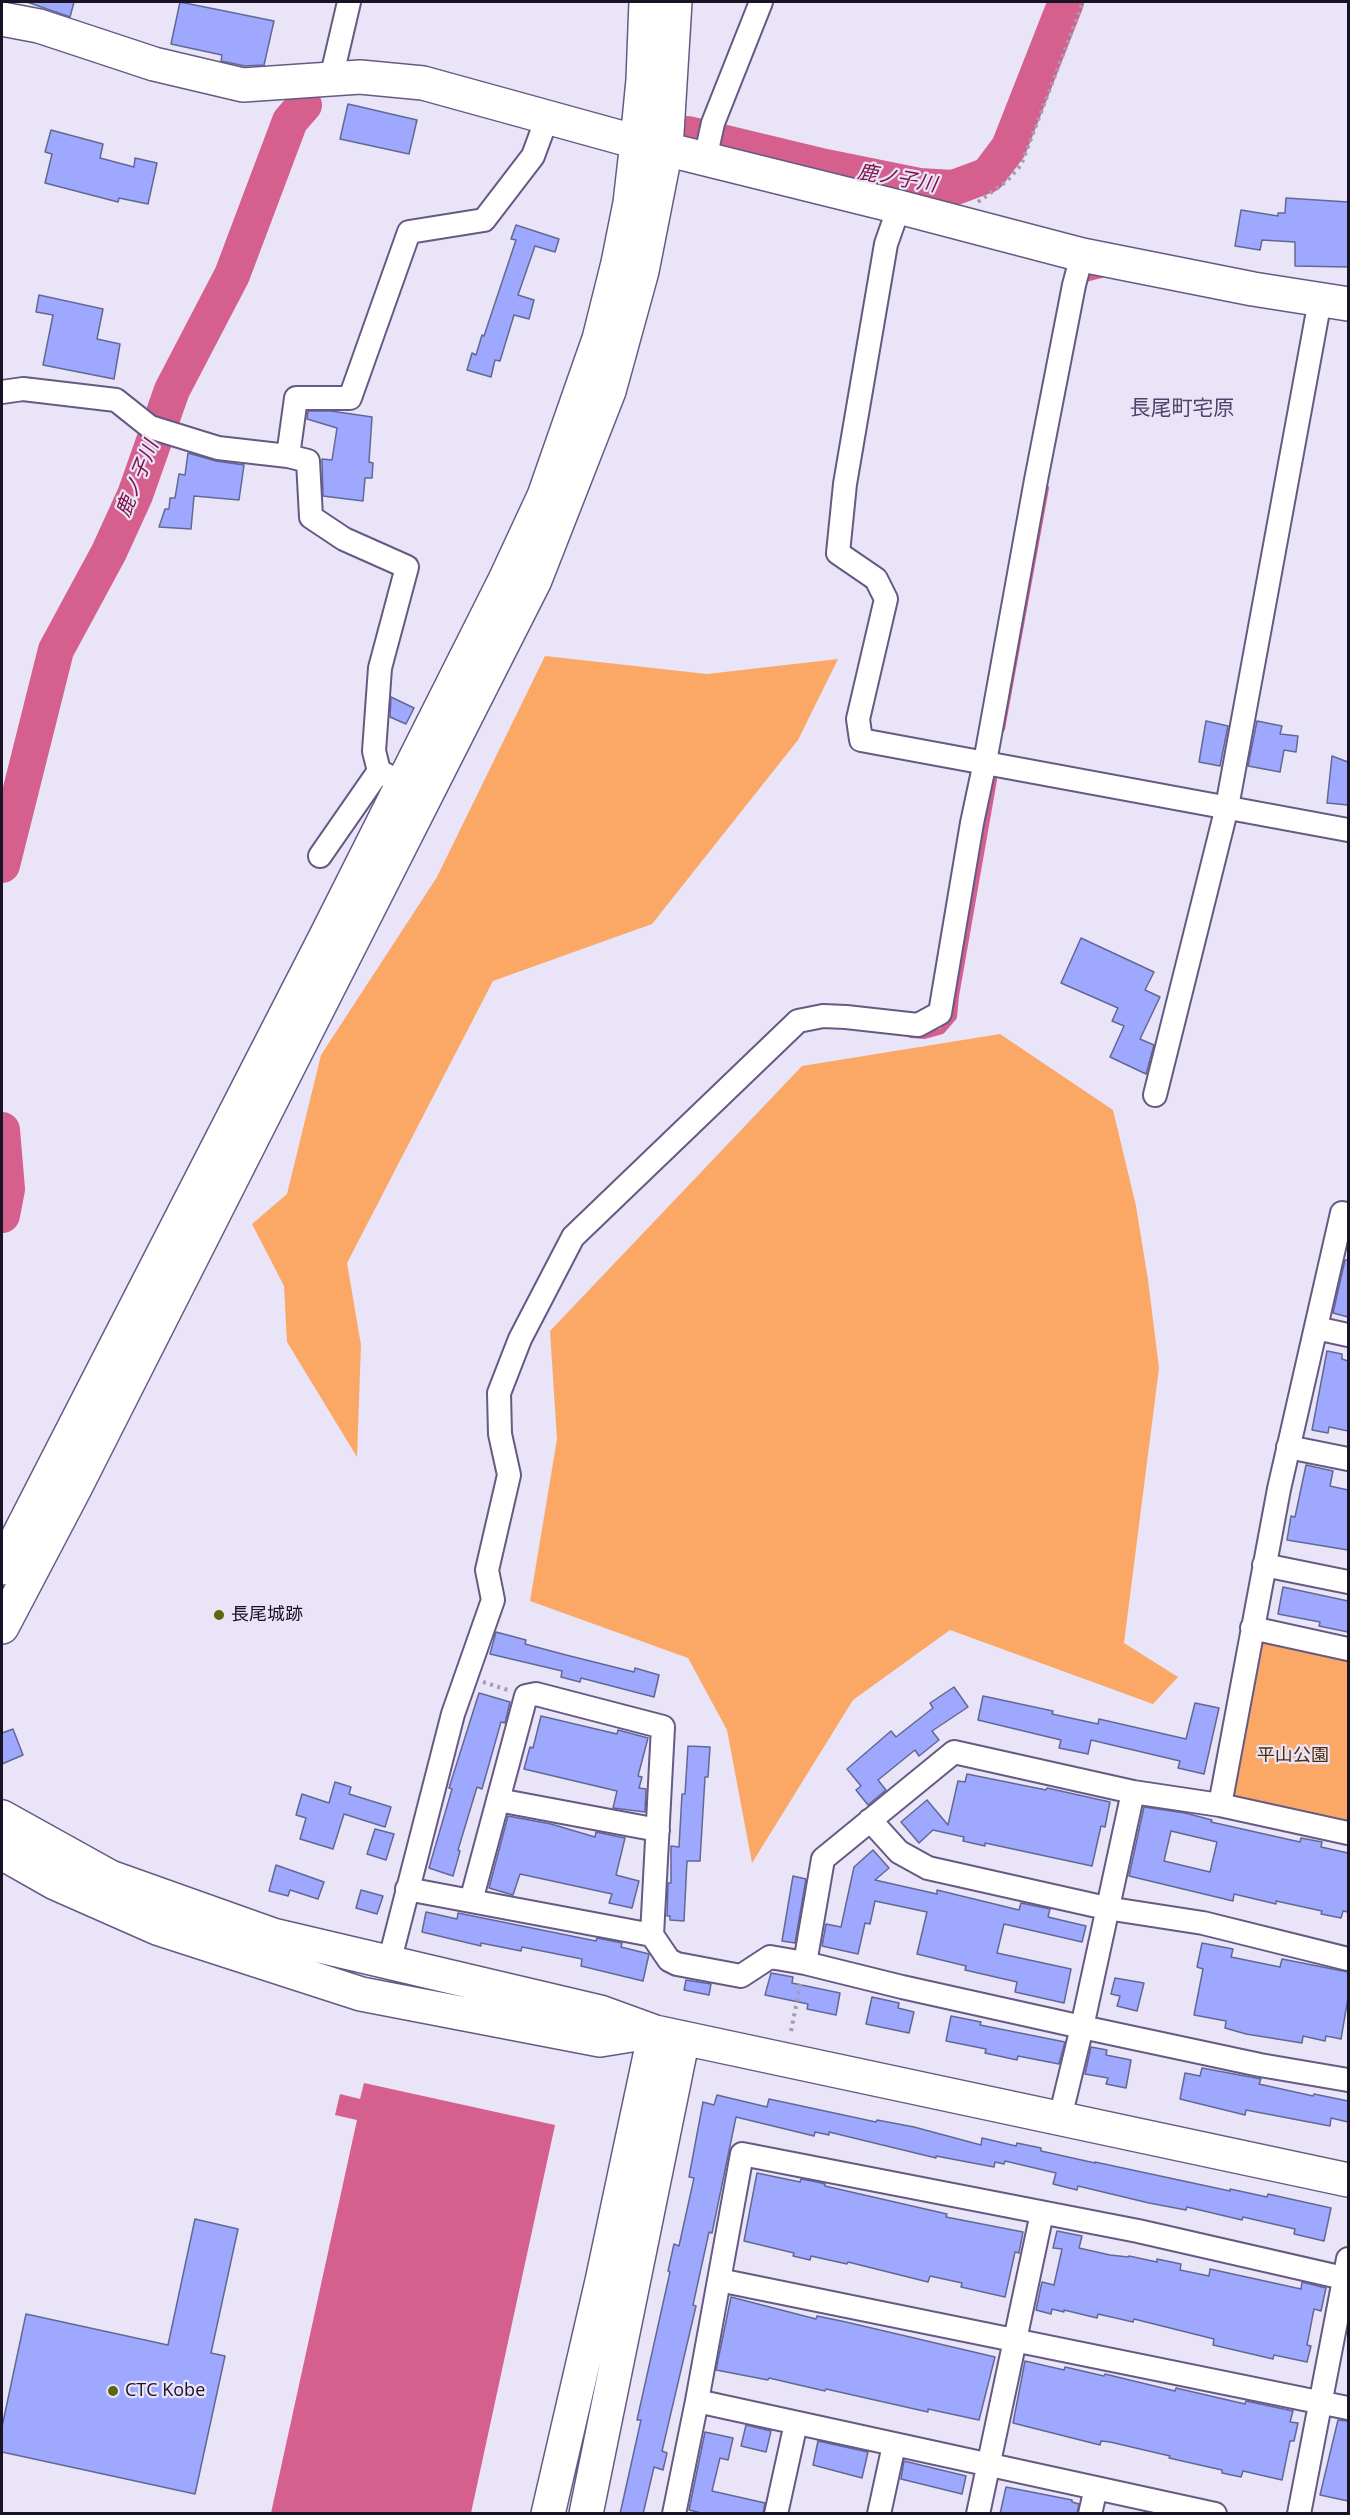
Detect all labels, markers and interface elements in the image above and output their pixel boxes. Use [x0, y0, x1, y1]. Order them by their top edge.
water label: 鹿ノ子川 [856, 160, 938, 198]
district label: 長尾町宅原 [1130, 396, 1234, 422]
water label: 鹿ノ子川 [112, 437, 164, 521]
place label: 長尾城跡 [231, 1604, 303, 1626]
marker: 長尾城跡 [212, 1608, 226, 1622]
park label: 平山公園 [1257, 1745, 1329, 1767]
place label: CTC Kobe [125, 2380, 205, 2402]
marker: CTC Kobe [106, 2384, 120, 2398]

